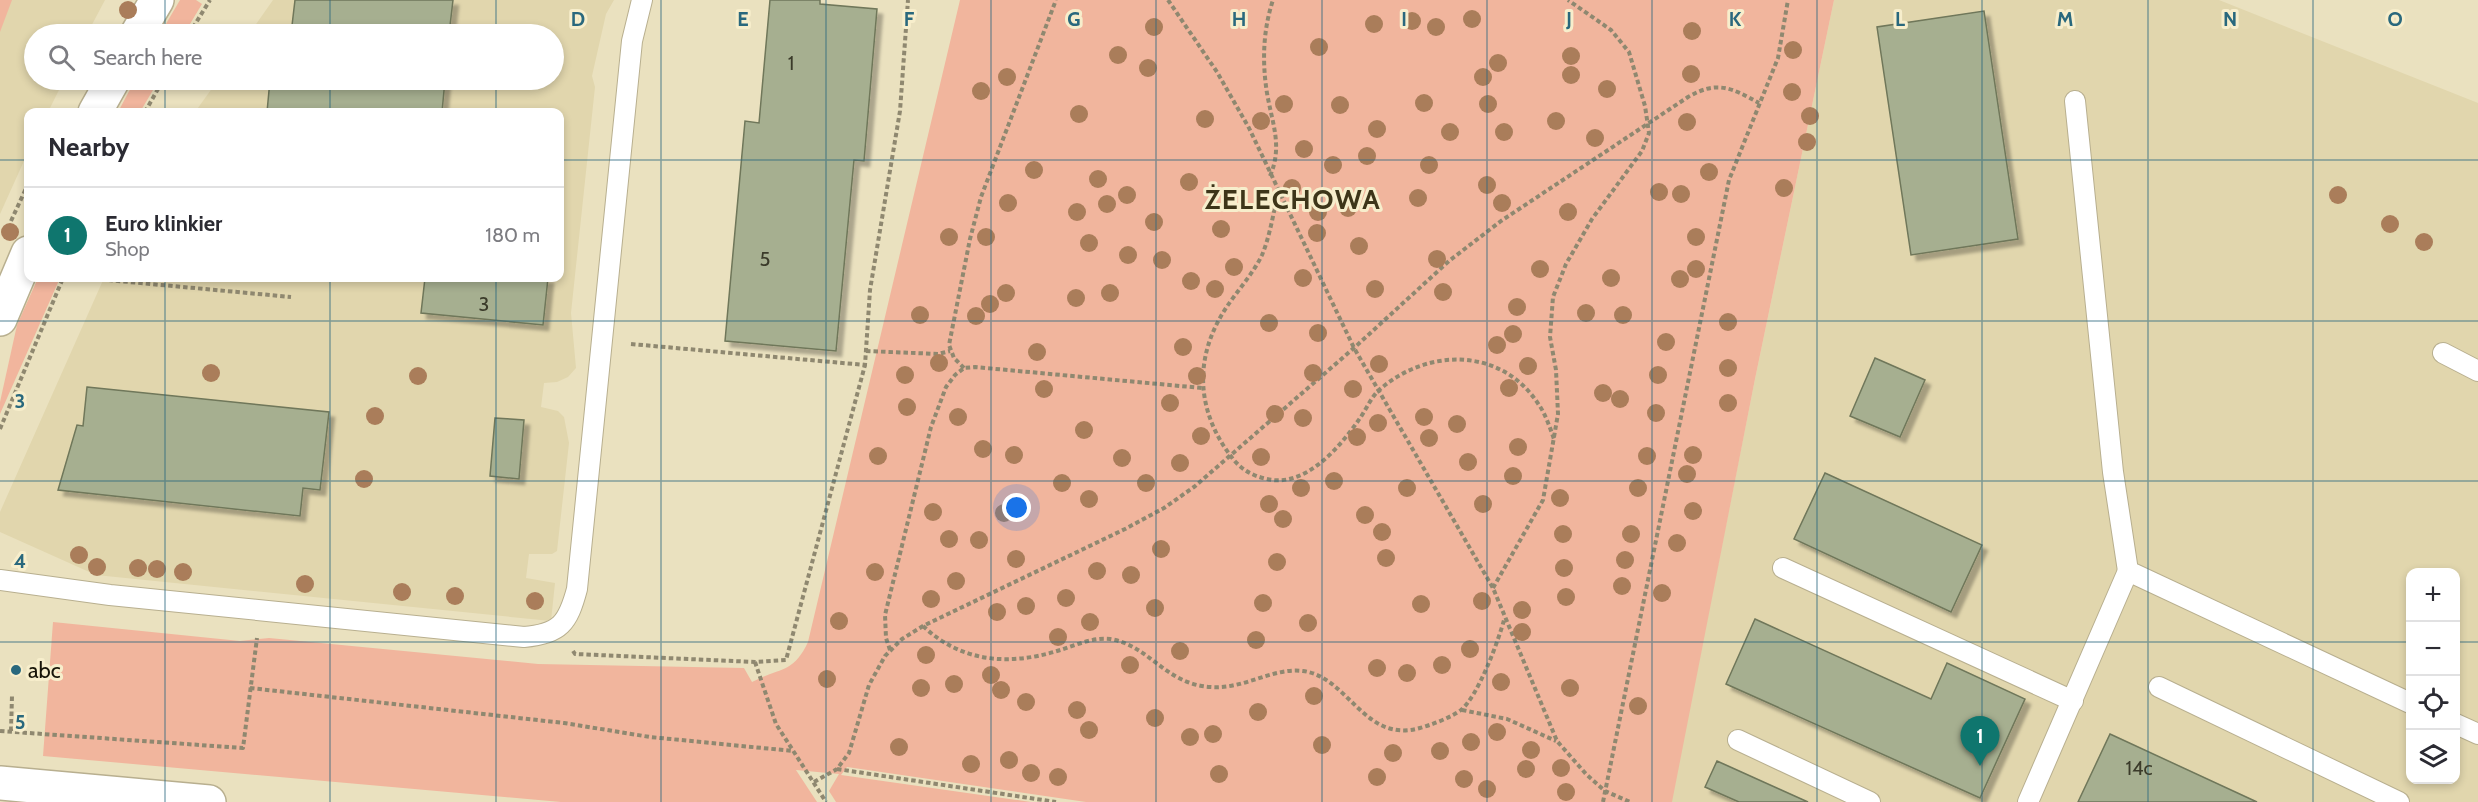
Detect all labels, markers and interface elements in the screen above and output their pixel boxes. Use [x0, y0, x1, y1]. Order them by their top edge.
text: D [571, 7, 585, 31]
text: E [737, 7, 749, 31]
text: F [904, 7, 915, 31]
text: G [1067, 7, 1081, 31]
text: H [1232, 7, 1246, 31]
text: I [1401, 7, 1407, 31]
text: J [1565, 7, 1572, 31]
text: K [1729, 7, 1742, 31]
text: L [1895, 7, 1905, 31]
text: M [2057, 7, 2073, 31]
text: N [2223, 7, 2237, 31]
text: O [2387, 7, 2403, 31]
search box [24, 24, 564, 90]
icon: search [45, 41, 78, 74]
text: Search here [93, 44, 202, 71]
house number: 1 [788, 51, 794, 75]
text: Nearby [48, 131, 129, 163]
district label: ŻELECHOWA [1205, 182, 1381, 216]
text: Euro klinkier [105, 210, 222, 237]
text: 1 [64, 223, 71, 247]
text: 180 m [485, 223, 540, 247]
text: Shop [105, 237, 150, 261]
house number: 5 [760, 247, 770, 271]
house number: 3 [479, 292, 489, 316]
text: 3 [15, 389, 25, 413]
your location [1002, 493, 1031, 522]
text: 4 [14, 549, 26, 573]
map controls [2406, 568, 2460, 784]
button: + [2406, 568, 2460, 622]
button: − [2406, 622, 2460, 676]
place label: abc [28, 657, 61, 684]
marker: abc [9, 663, 23, 677]
button: locate [2406, 676, 2460, 730]
text: 5 [15, 710, 25, 734]
pin: 1 [1960, 716, 2000, 766]
button: layers [2406, 730, 2460, 784]
house number: 14c [2125, 756, 2153, 780]

